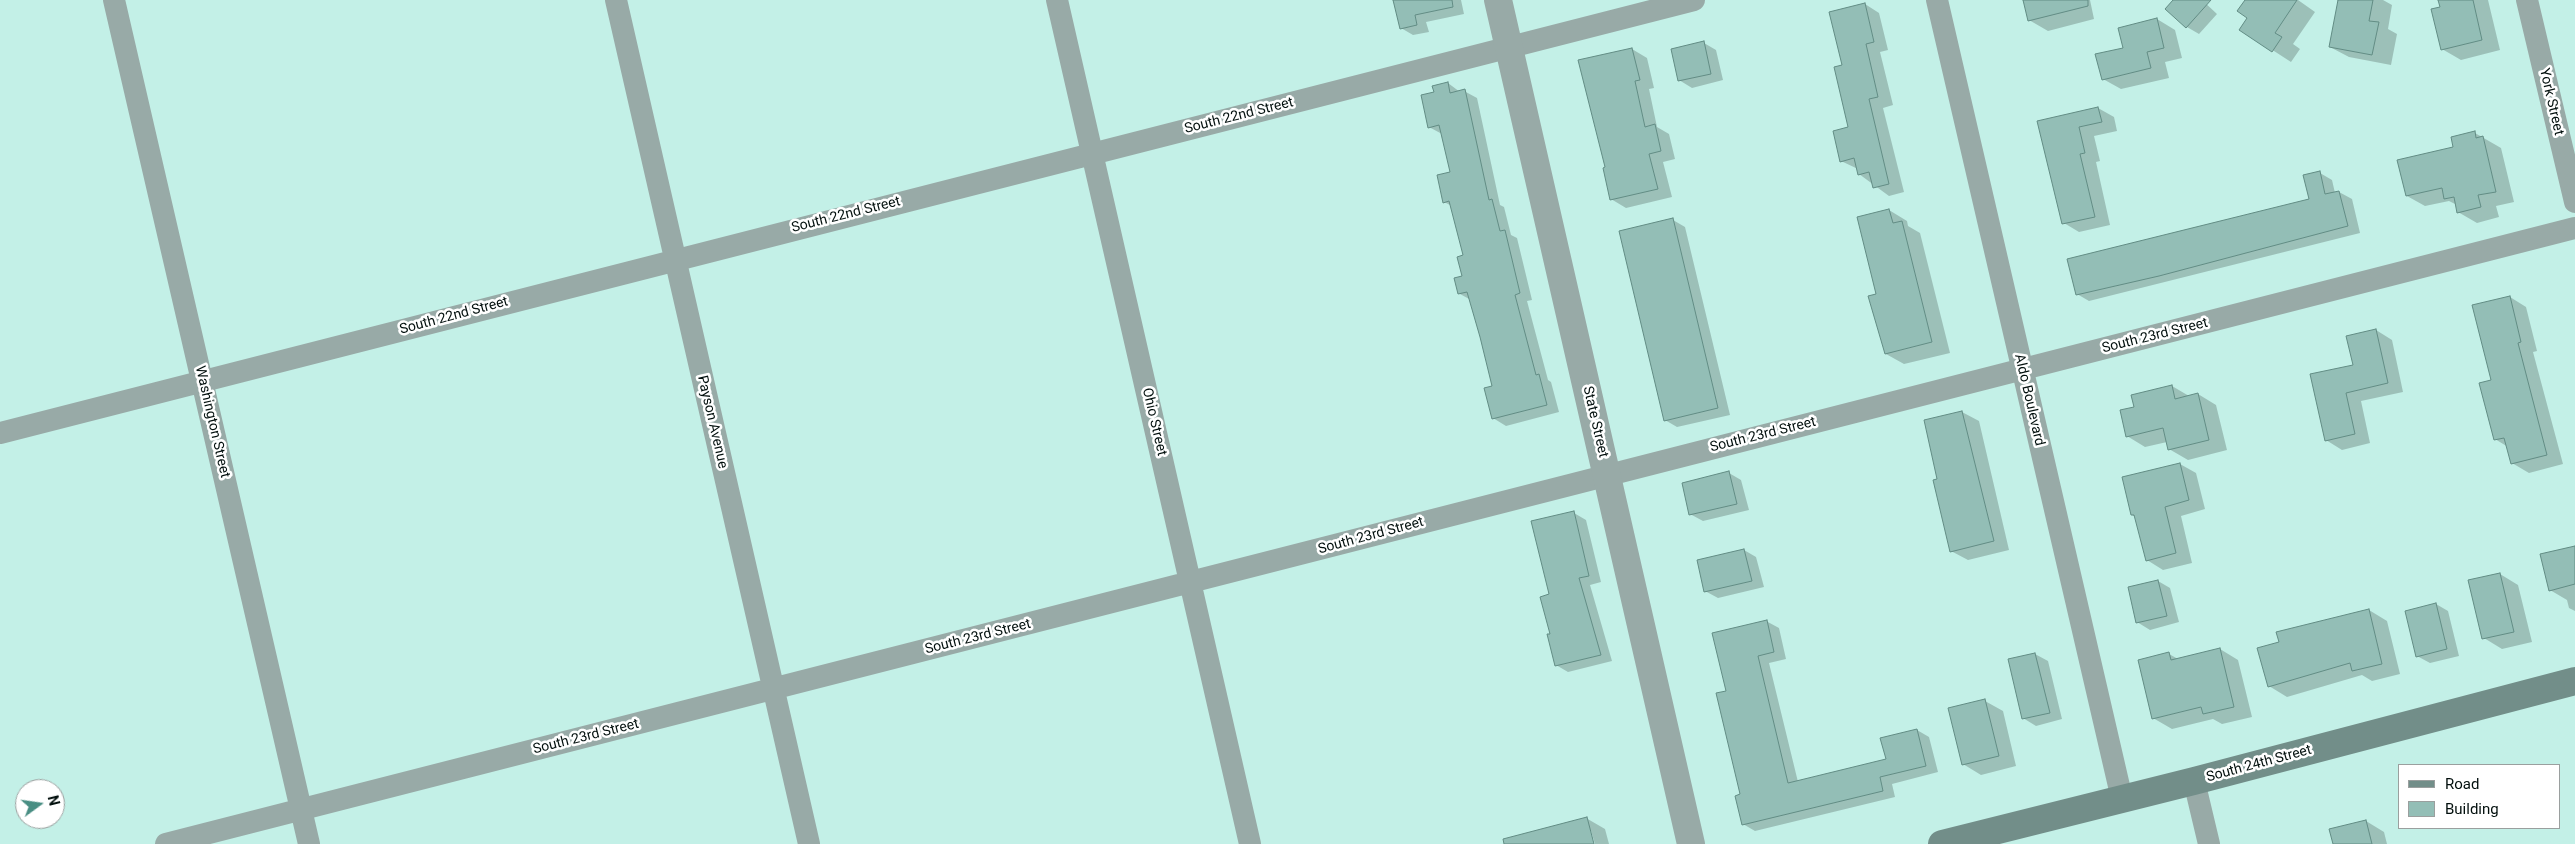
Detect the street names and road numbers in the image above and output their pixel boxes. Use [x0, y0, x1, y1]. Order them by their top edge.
street label: York Street [2535, 67, 2567, 137]
street label: South 22nd Street [1183, 94, 1295, 138]
street label: South 22nd Street [790, 193, 902, 237]
street label: South 22nd Street [398, 293, 510, 339]
street label: South 23rd Street [2100, 315, 2210, 357]
street label: Aldo Boulevard [2010, 352, 2048, 448]
street label: Washington Street [191, 364, 233, 480]
street label: Payson Avenue [693, 374, 731, 470]
street label: State Street [1579, 385, 1611, 459]
street label: Ohio Street [1138, 386, 1170, 458]
street label: South 23rd Street [1708, 414, 1818, 456]
street label: South 23rd Street [1316, 514, 1426, 558]
street label: South 23rd Street [923, 616, 1033, 658]
street label: South 23rd Street [531, 716, 641, 758]
street label: South 24th Street [2205, 742, 2313, 786]

